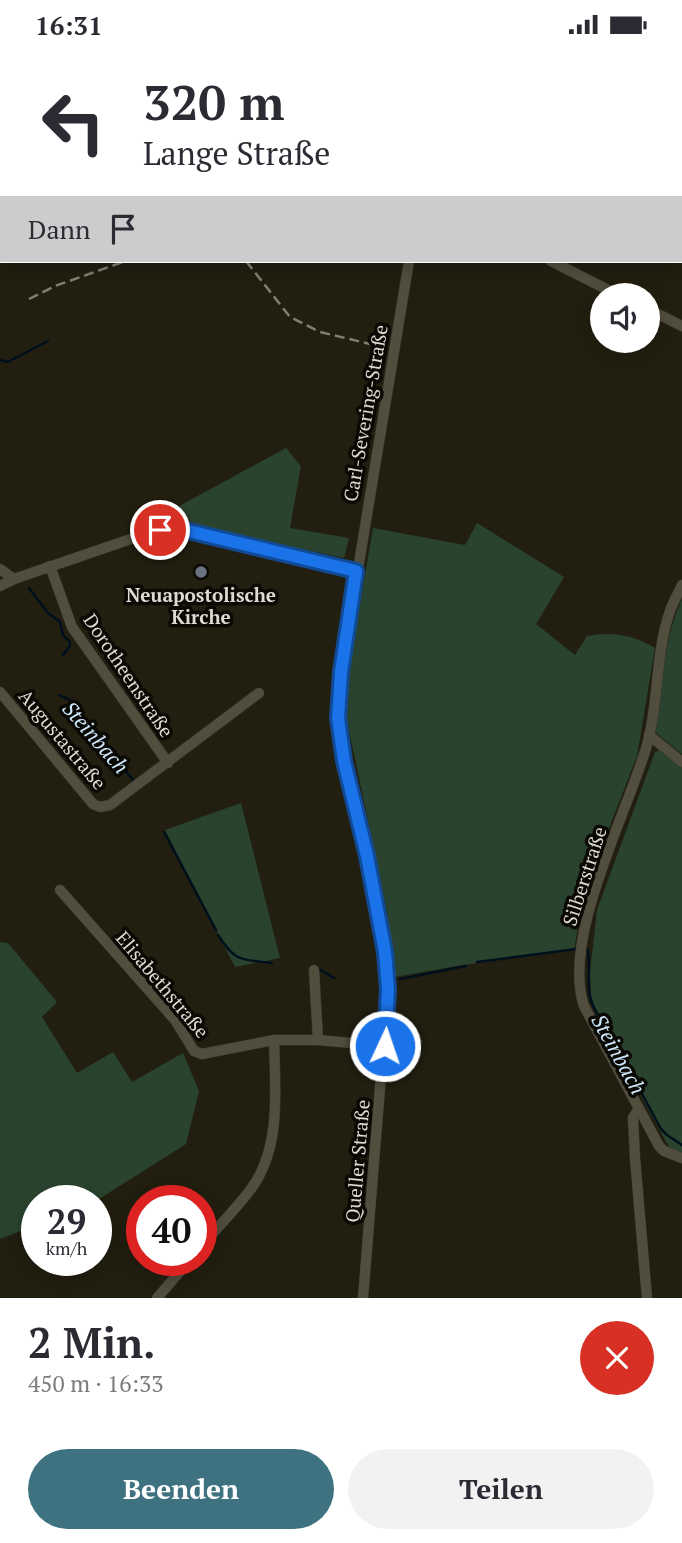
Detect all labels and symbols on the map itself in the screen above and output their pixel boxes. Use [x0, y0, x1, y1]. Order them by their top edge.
street label: Carl-Severing-Straße [337, 323, 393, 503]
pin [130, 500, 190, 560]
marker: Neuapostolische Kirche [193, 564, 209, 580]
place label: Neuapostolische Kirche [126, 582, 276, 629]
street label: Dorotheenstraße [78, 608, 180, 742]
street label: Augustastraße [14, 684, 112, 794]
water label: Steinbach [57, 695, 135, 779]
street label: Silberstraße [556, 823, 612, 929]
street label: Elisabethstraße [111, 925, 215, 1043]
position arrow [348, 1009, 422, 1083]
water label: Steinbach [585, 1009, 653, 1099]
street label: Queller Straße [339, 1099, 375, 1223]
speed limit sign: 40 [126, 1185, 217, 1276]

